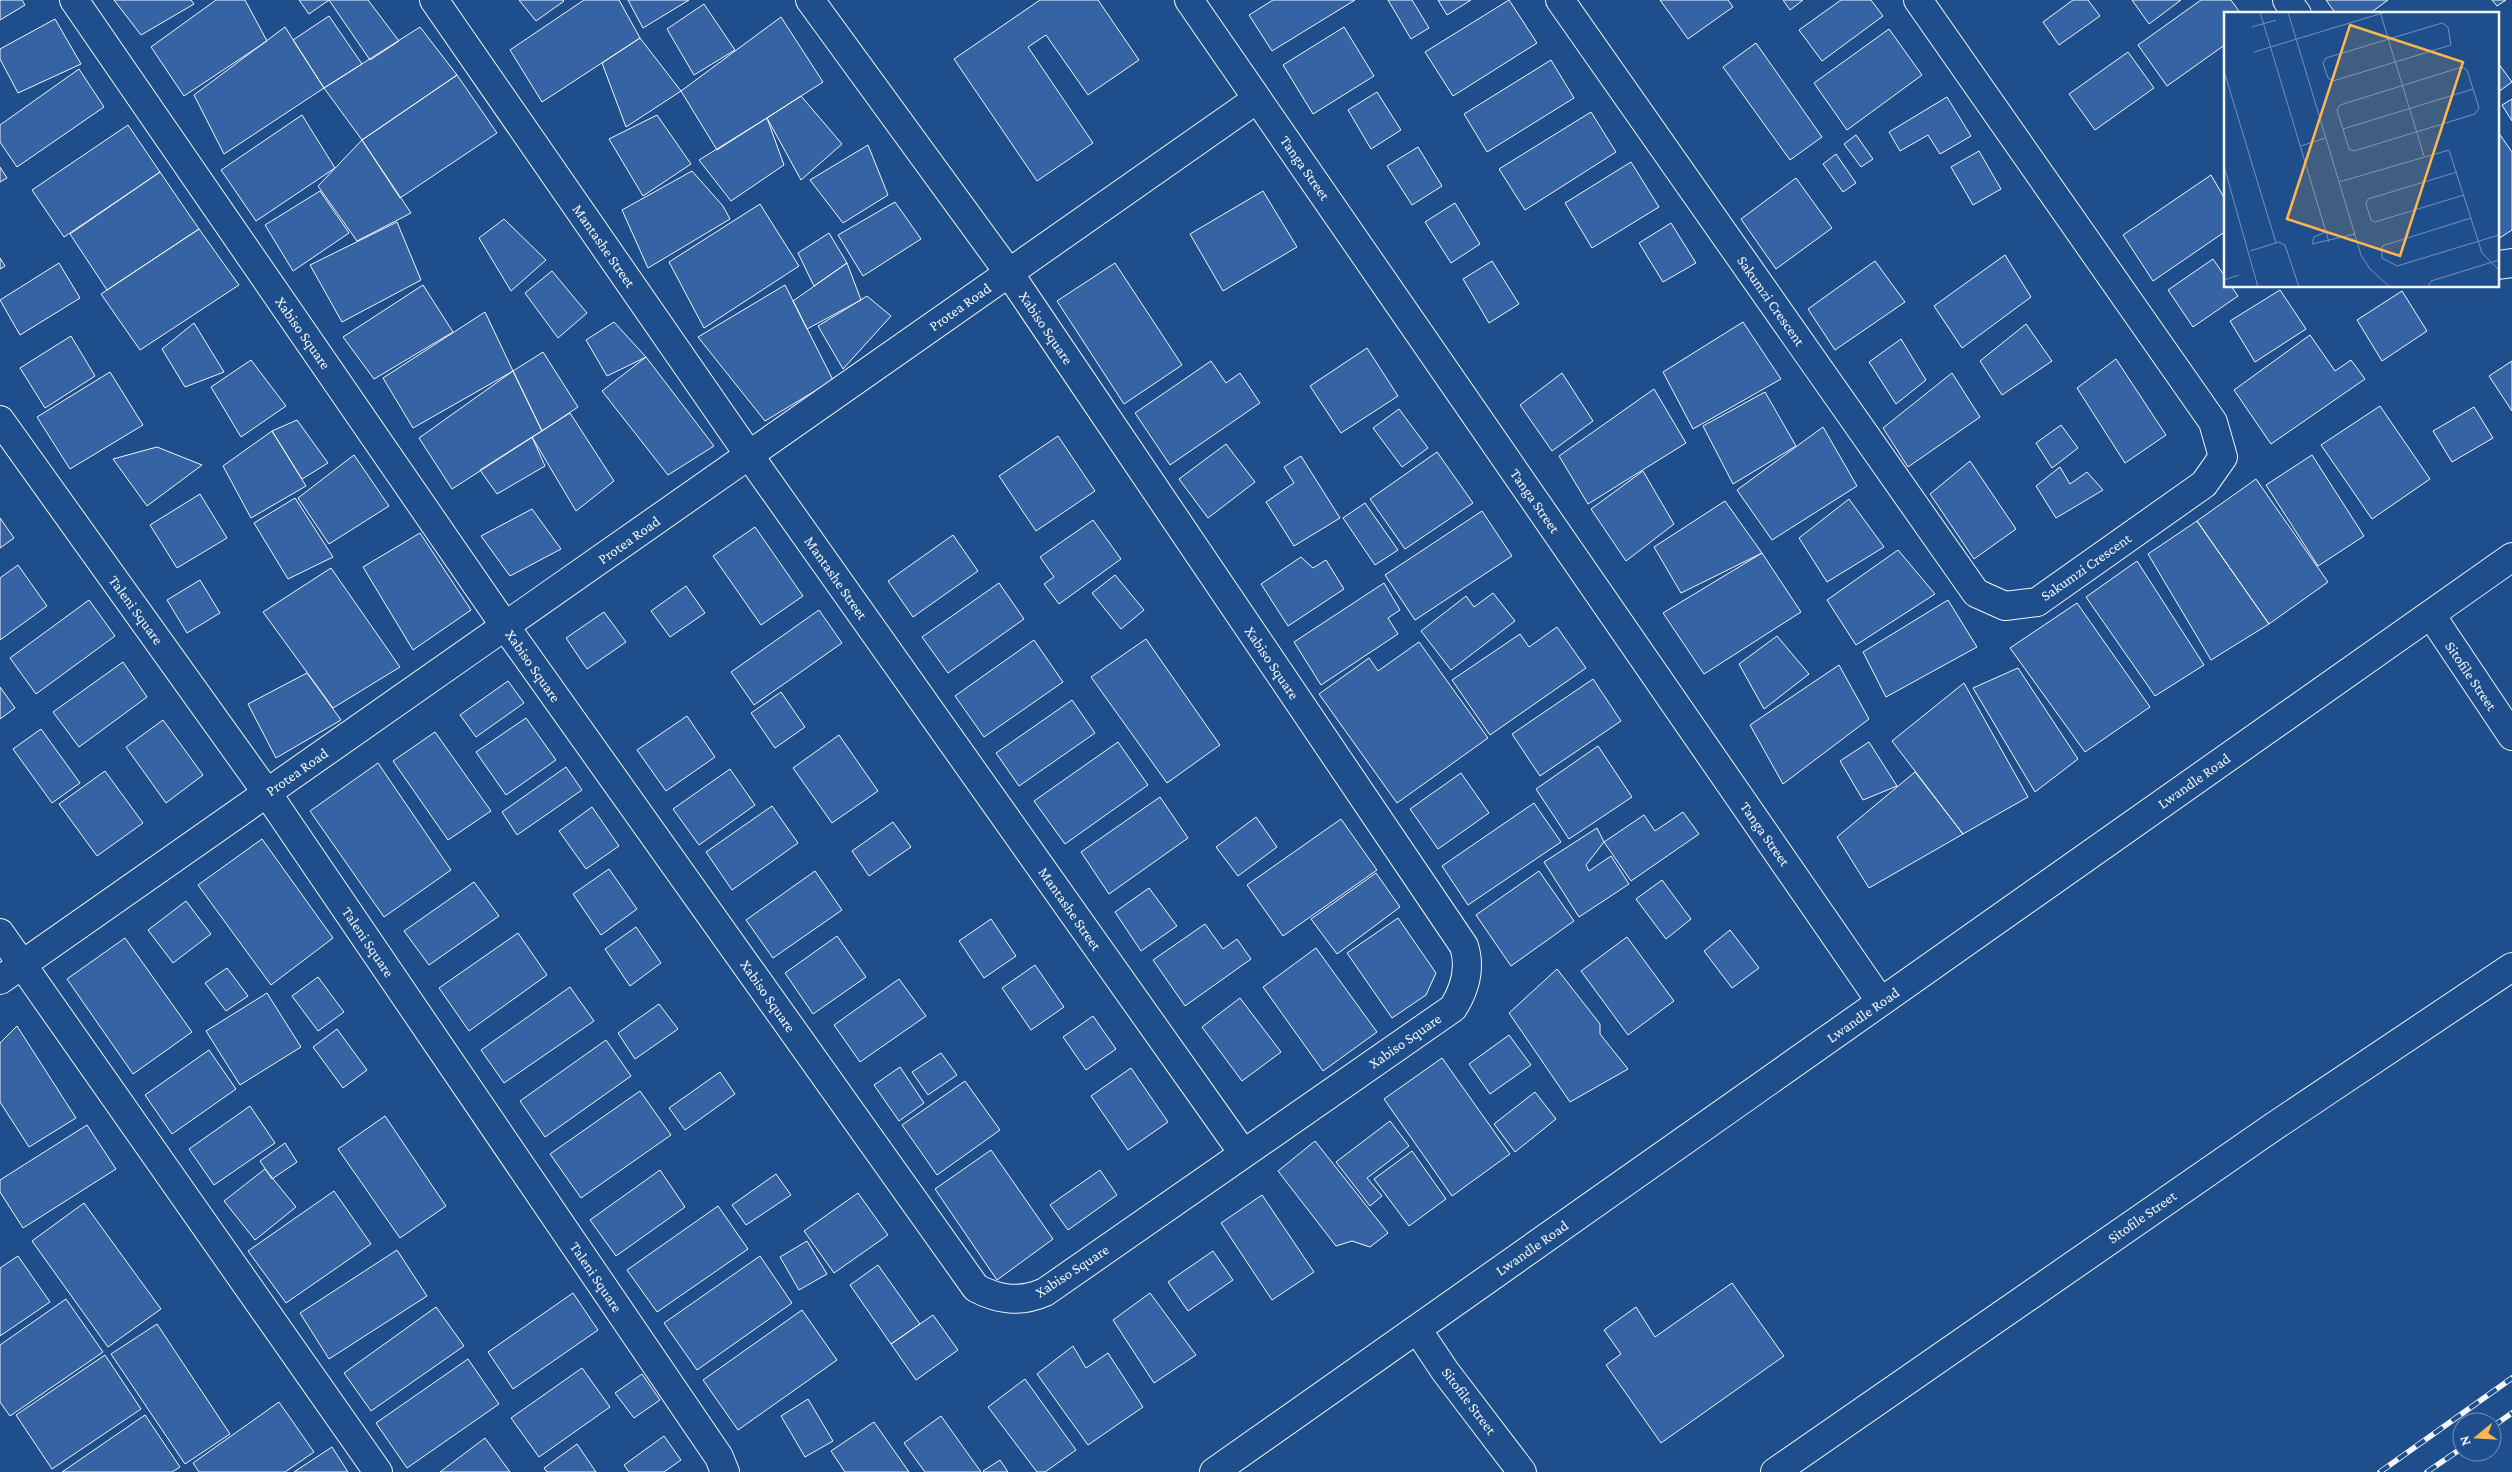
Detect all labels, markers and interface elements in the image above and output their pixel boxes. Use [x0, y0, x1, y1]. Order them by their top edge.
inset map [2224, 12, 2500, 288]
street label: Tanga Street [1276, 133, 1334, 205]
street label: Mantashe Street [569, 201, 639, 291]
street label: Sakumzi Crescent [1734, 253, 1809, 350]
street label: Protea Road [926, 280, 994, 334]
street label: Xabiso Square [1015, 289, 1076, 368]
street label: Xabiso Square [271, 294, 334, 373]
street label: Tanga Street [1506, 466, 1564, 538]
street label: Protea Road [595, 513, 663, 567]
street label: Sakumzi Crescent [2038, 529, 2135, 604]
street label: Mantashe Street [801, 533, 871, 623]
street label: Taleni Square [105, 572, 167, 648]
street label: Xabiso Square [1241, 624, 1302, 703]
street label: Xabiso Square [501, 627, 564, 706]
street label: Sitofile Street [2442, 638, 2501, 714]
street label: Protea Road [263, 745, 331, 799]
street label: Lwandle Road [2155, 750, 2233, 812]
street label: Tanga Street [1736, 799, 1794, 871]
street label: Mantashe Street [1035, 864, 1105, 954]
street label: Taleni Square [338, 904, 398, 981]
street label: Xabiso Square [736, 957, 799, 1036]
street label: Lwandle Road [1824, 984, 1902, 1046]
street label: Xabiso Square [1366, 1010, 1445, 1073]
street label: Sitofile Street [2105, 1187, 2180, 1246]
street label: Lwandle Road [1493, 1217, 1571, 1279]
street label: Taleni Square [566, 1239, 626, 1316]
street label: Xabiso Square [1032, 1241, 1113, 1302]
street label: Sitofile Street [1439, 1364, 1500, 1438]
north arrow [2452, 1412, 2502, 1462]
text: N [2455, 1434, 2474, 1448]

